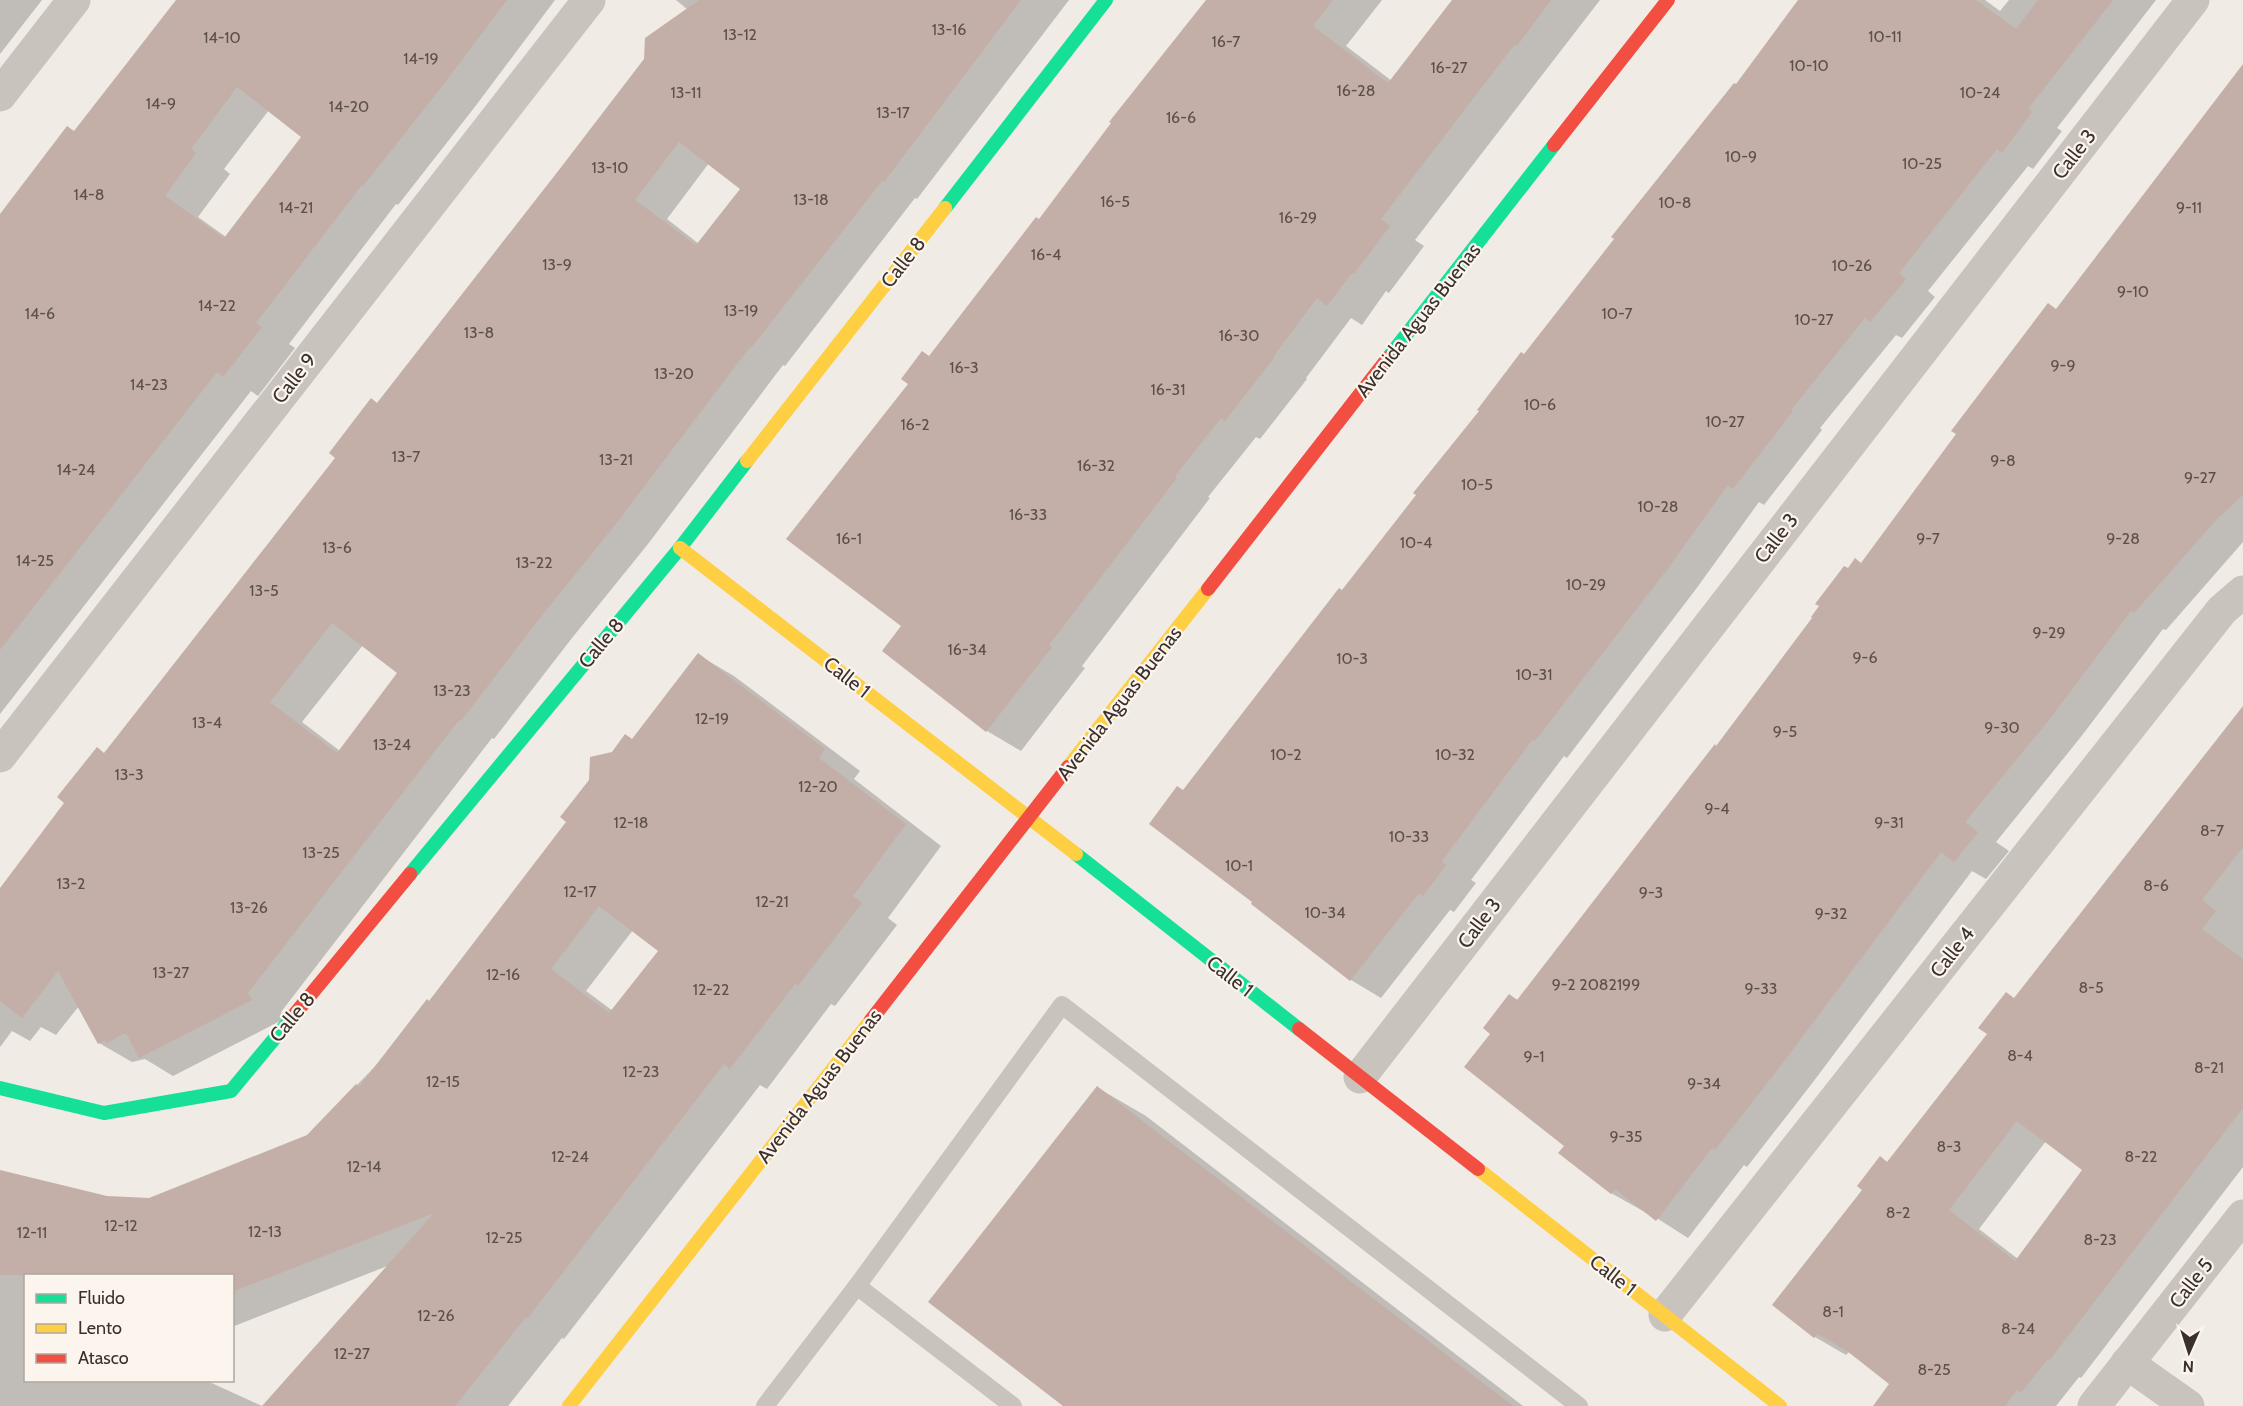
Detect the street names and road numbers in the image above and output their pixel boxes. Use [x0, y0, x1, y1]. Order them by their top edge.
street label: Calle 3 [2047, 124, 2101, 184]
street label: Calle 8 [876, 232, 930, 292]
street label: Avenida Aguas Buenas [1350, 238, 1486, 402]
street label: Calle 9 [267, 348, 321, 408]
street label: Calle 3 [1749, 508, 1803, 568]
street label: Calle 8 [573, 613, 629, 673]
street label: Avenida Aguas Buenas [1051, 621, 1187, 785]
street label: Calle 1 [819, 651, 875, 703]
street label: Calle 3 [1452, 893, 1506, 953]
street label: Calle 4 [1925, 922, 1979, 982]
street label: Calle 1 [1202, 950, 1258, 1002]
street label: Calle 8 [264, 987, 320, 1047]
street label: Avenida Aguas Buenas [751, 1004, 887, 1168]
street label: Calle 1 [1585, 1249, 1641, 1301]
street label: Calle 5 [2164, 1253, 2218, 1313]

